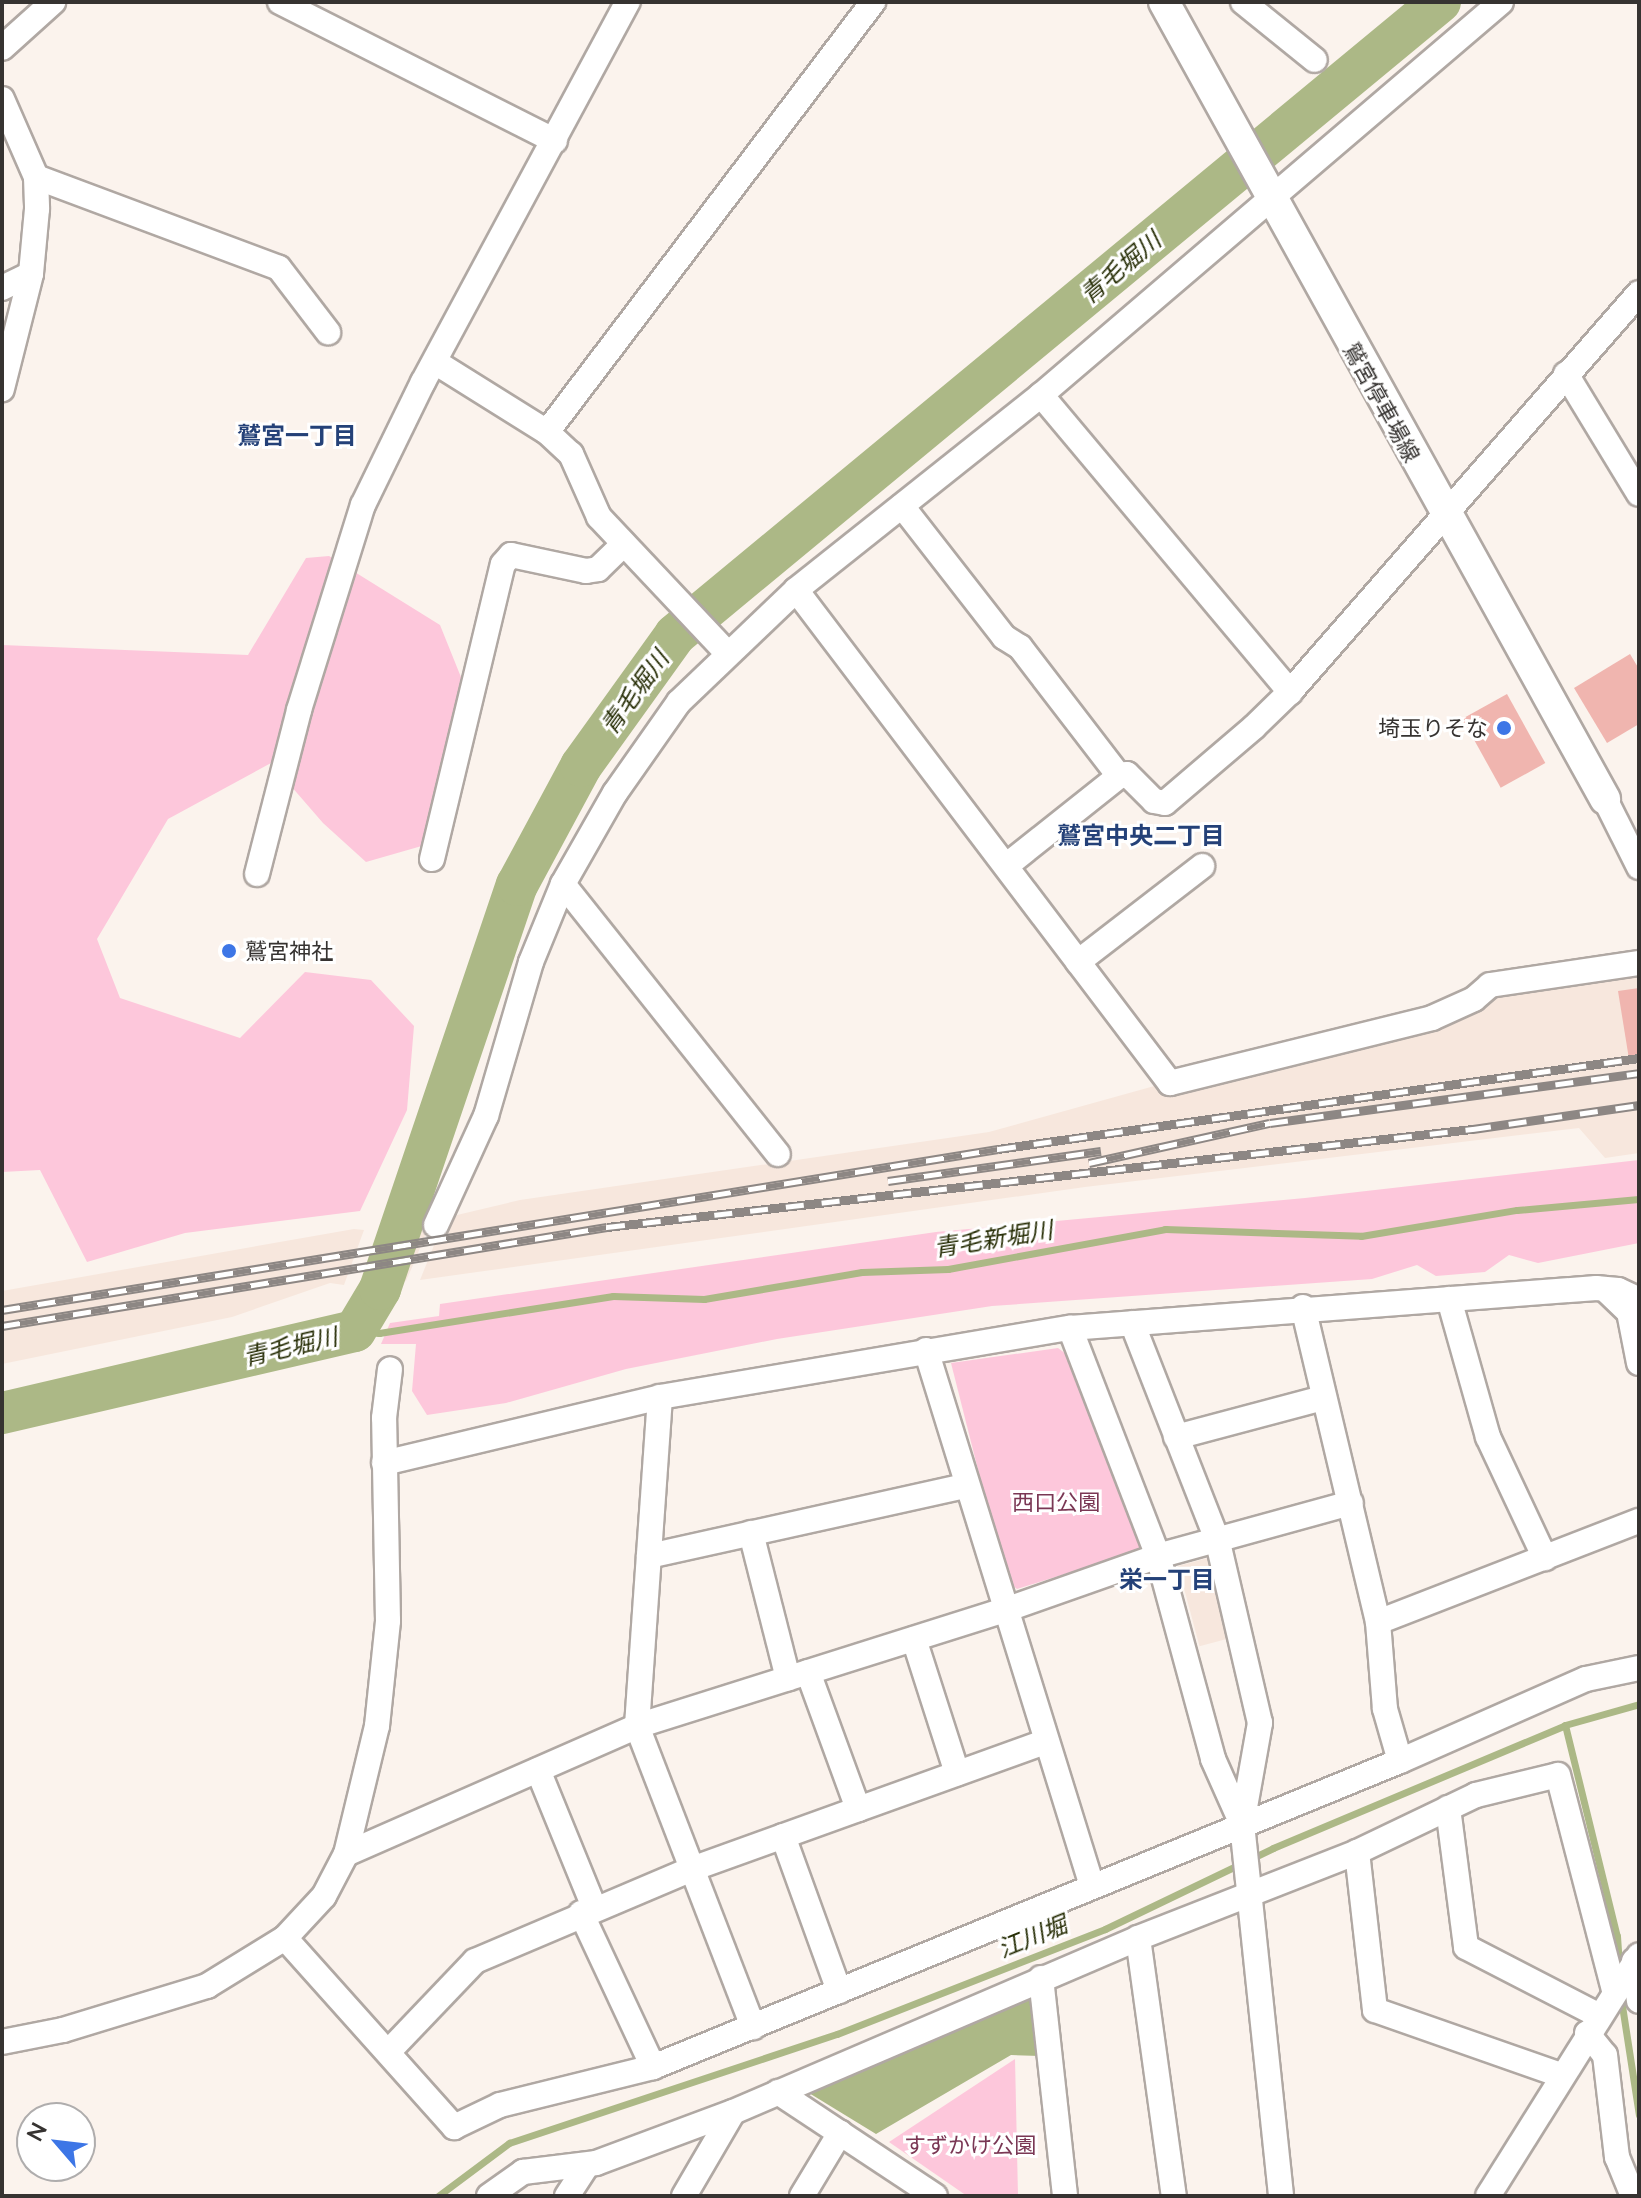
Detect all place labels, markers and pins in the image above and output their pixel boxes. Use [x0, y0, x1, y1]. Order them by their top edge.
place label: 埼玉りそな [1378, 715, 1488, 741]
marker: 埼玉りそな [1495, 719, 1513, 737]
place label: 鷲宮神社 [245, 938, 333, 964]
marker: 鷲宮神社 [220, 942, 238, 960]

